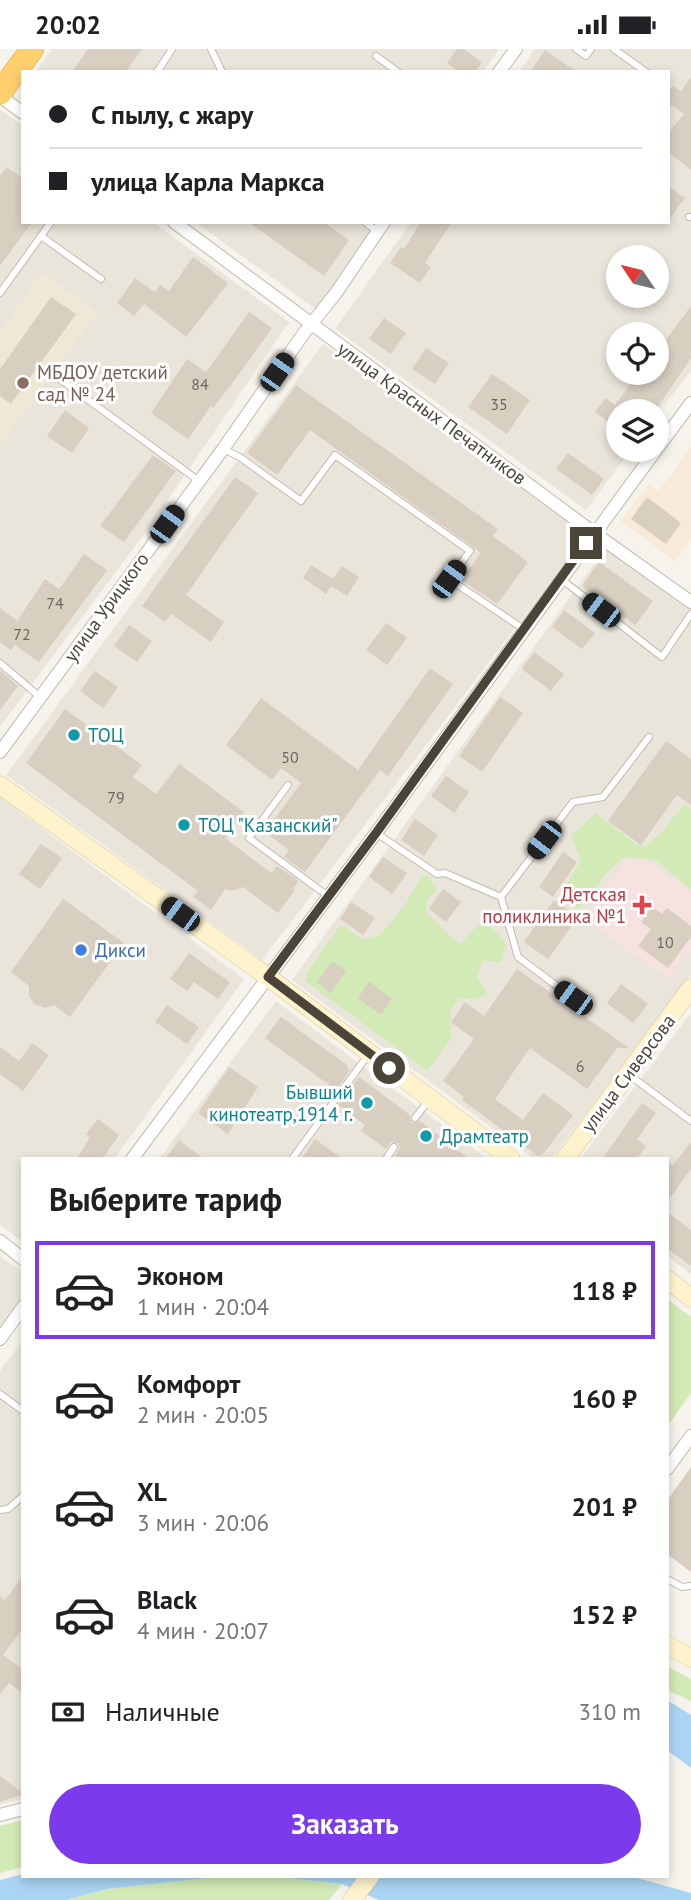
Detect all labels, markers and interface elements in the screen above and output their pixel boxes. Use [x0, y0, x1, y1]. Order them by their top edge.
text: 20:02 [35, 8, 101, 41]
text: С пылу, с жару [91, 98, 253, 131]
text: улица Карла Маркса [91, 165, 325, 198]
north arrow [606, 245, 668, 308]
map controls [606, 245, 669, 462]
button: locate [606, 322, 669, 385]
street label: улица Красных Печатников [333, 336, 531, 490]
car [257, 349, 298, 395]
place label: МБДОУ детский сад № 24 [37, 360, 168, 406]
house number: 84 [191, 374, 209, 394]
marker: МБДОУ детский сад № 24 [15, 375, 31, 391]
house number: 35 [490, 394, 508, 414]
button: layers [606, 399, 669, 462]
car [147, 501, 188, 547]
route end [570, 527, 602, 559]
street label: улица Урицкого [58, 548, 154, 666]
car [429, 556, 470, 602]
car [578, 589, 625, 631]
house number: 74 [46, 593, 64, 613]
house number: 72 [13, 624, 31, 644]
place label: ТОЦ [88, 723, 124, 747]
marker: ТОЦ [66, 727, 82, 743]
house number: 50 [281, 747, 299, 767]
house number: 79 [107, 787, 125, 807]
place label: ТОЦ "Казанский" [198, 813, 338, 837]
marker: ТОЦ "Казанский" [176, 817, 192, 833]
car [523, 817, 566, 863]
place label: Детская поликлиника №1 [482, 882, 626, 928]
car [157, 893, 204, 935]
marker: Детская поликлиника №1 [632, 895, 652, 915]
house number: 10 [656, 932, 674, 952]
place label: Дикси [95, 938, 146, 962]
marker: Дикси [73, 942, 89, 958]
car [550, 977, 597, 1019]
street label: улица Сиверсова [576, 1009, 680, 1137]
route start [373, 1052, 405, 1084]
house number: 6 [576, 1056, 584, 1076]
place label: Бывший кинотеатр,1914 г. [209, 1080, 353, 1126]
marker: Бывший кинотеатр,1914 г. [359, 1095, 375, 1111]
place label: Драмтеатр [440, 1124, 529, 1148]
marker: Драмтеатр [418, 1128, 434, 1144]
text: Выберите тариф [49, 1178, 282, 1220]
icon: car [53, 1259, 116, 1322]
text: Эконом [137, 1259, 224, 1292]
text: 118 ₽ [571, 1274, 637, 1307]
text: 1 мин · 20:04 [137, 1292, 269, 1321]
icon: car [53, 1367, 116, 1430]
text: Комфорт [137, 1367, 240, 1400]
text: 160 ₽ [571, 1382, 637, 1415]
text: 2 мин · 20:05 [137, 1400, 269, 1429]
icon: car [53, 1475, 116, 1538]
text: XL [137, 1475, 167, 1508]
text: 201 ₽ [571, 1490, 637, 1523]
text: 3 мин · 20:06 [137, 1508, 269, 1537]
icon: car [53, 1583, 116, 1646]
text: Black [137, 1583, 197, 1616]
text: 152 ₽ [571, 1598, 637, 1631]
text: 4 мин · 20:07 [137, 1616, 269, 1645]
icon: cash [49, 1693, 87, 1731]
text: Наличные [105, 1695, 220, 1728]
text: 310 m [579, 1697, 641, 1726]
button: Заказать [49, 1784, 641, 1864]

